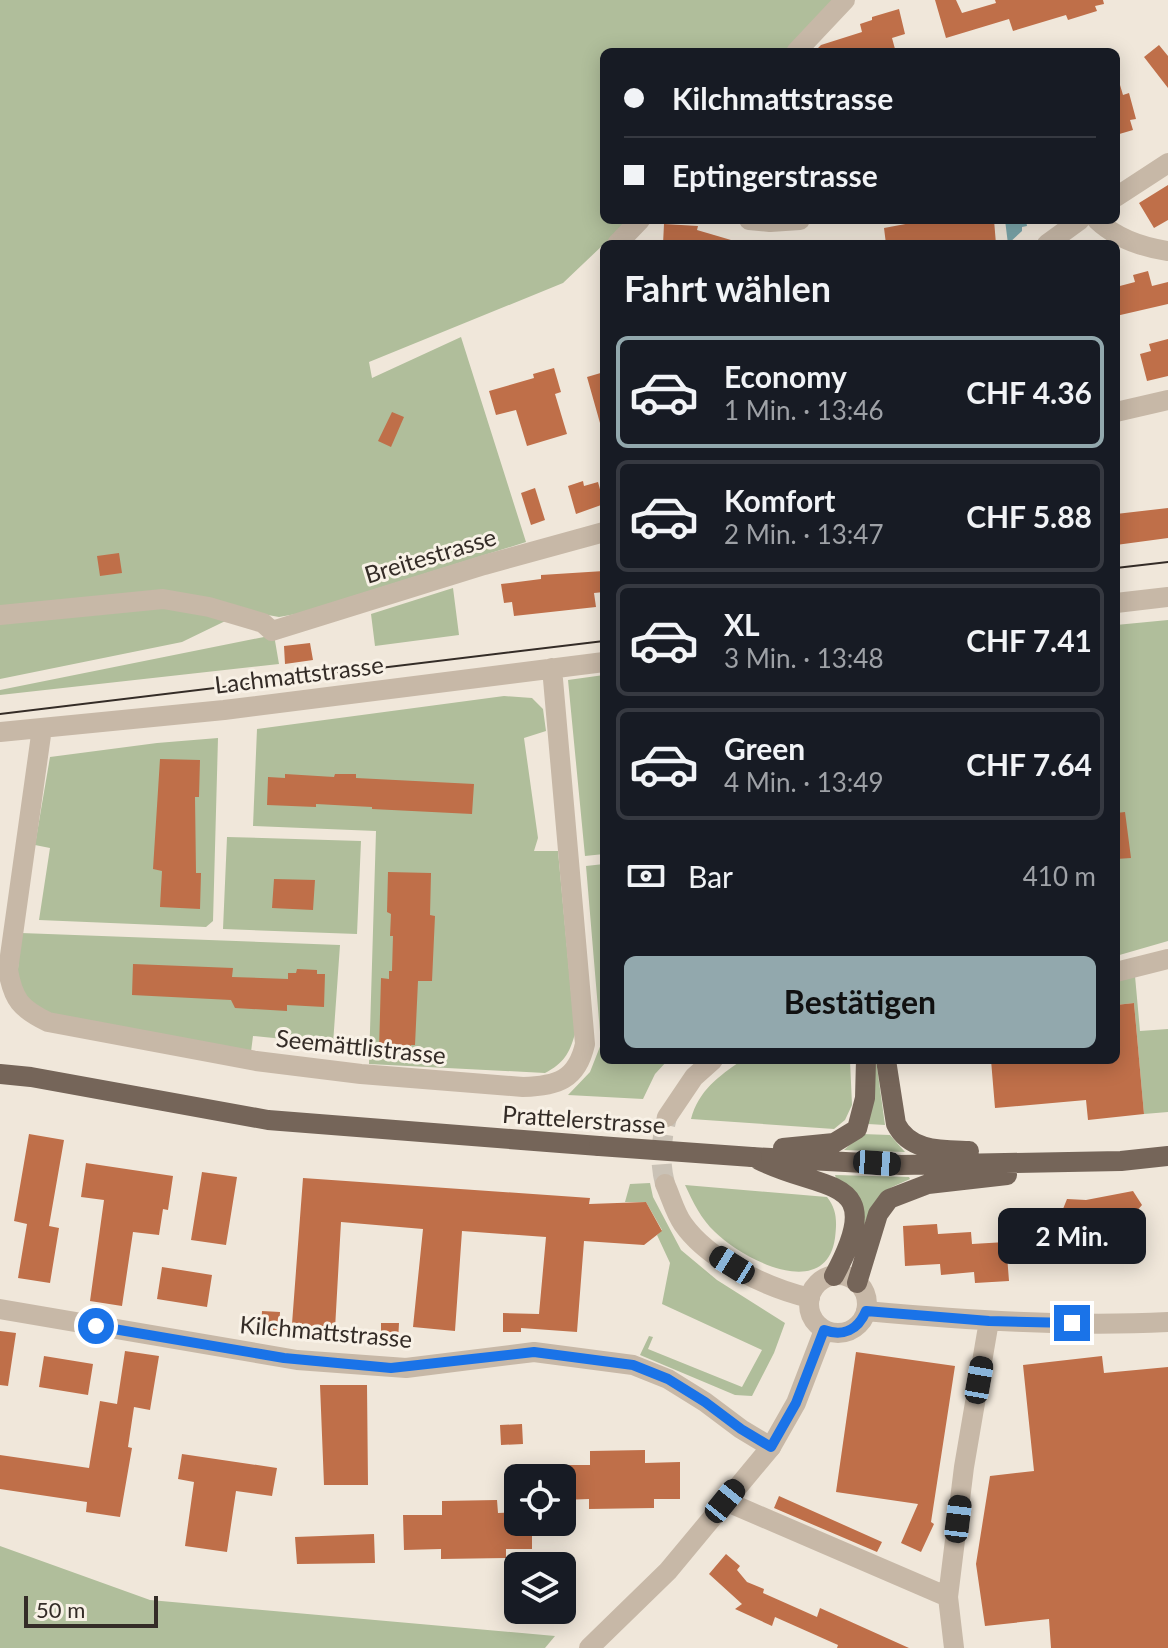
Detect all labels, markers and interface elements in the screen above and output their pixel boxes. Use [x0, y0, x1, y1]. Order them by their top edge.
text: Kilchmattstrasse [672, 80, 893, 116]
text: Eptingerstrasse [672, 157, 878, 193]
text: Fahrt wählen [624, 266, 831, 310]
icon: car [628, 356, 700, 428]
text: Economy [724, 358, 847, 394]
text: CHF 4.36 [966, 374, 1092, 410]
text: 1 Min. · 13:46 [724, 394, 883, 426]
icon: car [628, 480, 700, 552]
text: Komfort [724, 482, 835, 518]
text: CHF 5.88 [966, 498, 1092, 534]
text: 2 Min. · 13:47 [724, 518, 883, 550]
street label: Breitestrasse [361, 521, 499, 589]
icon: car [628, 604, 700, 676]
text: XL [724, 606, 760, 642]
text: CHF 7.41 [966, 622, 1092, 658]
text: 3 Min. · 13:48 [724, 642, 883, 674]
street label: Lachmattstrasse [213, 649, 385, 699]
icon: car [628, 728, 700, 800]
text: Green [724, 730, 805, 766]
text: CHF 7.64 [966, 746, 1092, 782]
text: 4 Min. · 13:49 [724, 766, 883, 798]
icon: cash [624, 854, 668, 898]
text: Bar [688, 858, 733, 894]
text: 410 m [1023, 860, 1096, 892]
button: Bestätigen [624, 956, 1096, 1048]
street label: Seemättlistrasse [275, 1023, 447, 1069]
street label: Prattelerstrasse [501, 1099, 667, 1139]
car [852, 1149, 902, 1177]
callout: 2 Min. [998, 1207, 1146, 1263]
text: 2 Min. [1035, 1220, 1109, 1252]
car [705, 1242, 759, 1288]
route end [1054, 1305, 1090, 1341]
route start [78, 1308, 114, 1344]
street label: Kilchmattstrasse [239, 1309, 413, 1353]
car [963, 1354, 995, 1406]
map controls [504, 1464, 576, 1624]
button: locate [504, 1464, 576, 1536]
car [701, 1475, 749, 1527]
car [943, 1494, 973, 1544]
button: layers [504, 1552, 576, 1624]
scale bar [24, 1592, 158, 1628]
text: 50 m [36, 1596, 85, 1623]

